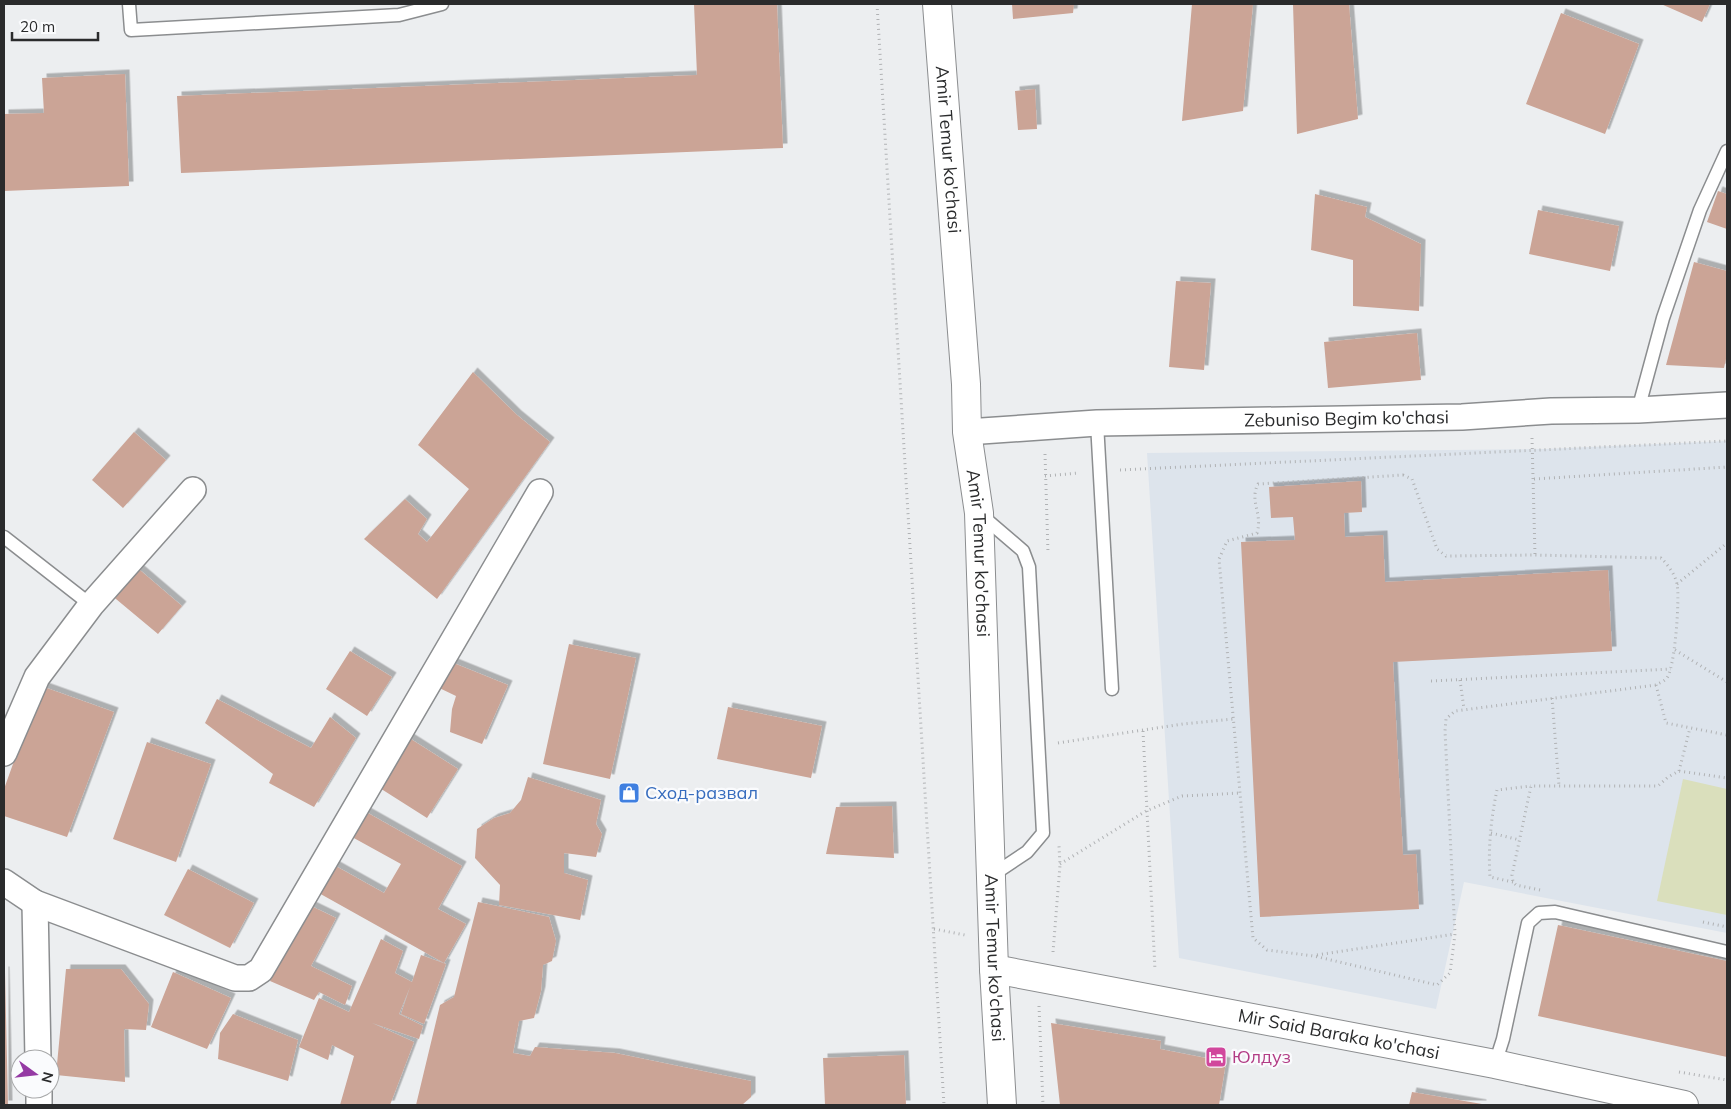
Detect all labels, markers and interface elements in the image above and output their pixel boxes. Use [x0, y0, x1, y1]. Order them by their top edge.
scale bar [12, 10, 99, 42]
text: 20 m [20, 17, 55, 36]
street label: Amir Temur ko'chasi [931, 65, 966, 234]
street label: Zebuniso Begim ko'chasi [1244, 405, 1449, 432]
street label: Amir Temur ko'chasi [962, 468, 995, 637]
shop icon: Сход-развал [617, 781, 641, 805]
place label: Сход-развал [645, 781, 758, 804]
street label: Amir Temur ko'chasi [980, 873, 1010, 1042]
street label: Mir Said Baraka ko'chasi [1236, 1004, 1442, 1064]
hotel icon: Юлдуз [1204, 1045, 1228, 1069]
place label: Юлдуз [1232, 1045, 1291, 1068]
north arrow [10, 1049, 60, 1099]
text: N [37, 1070, 58, 1085]

